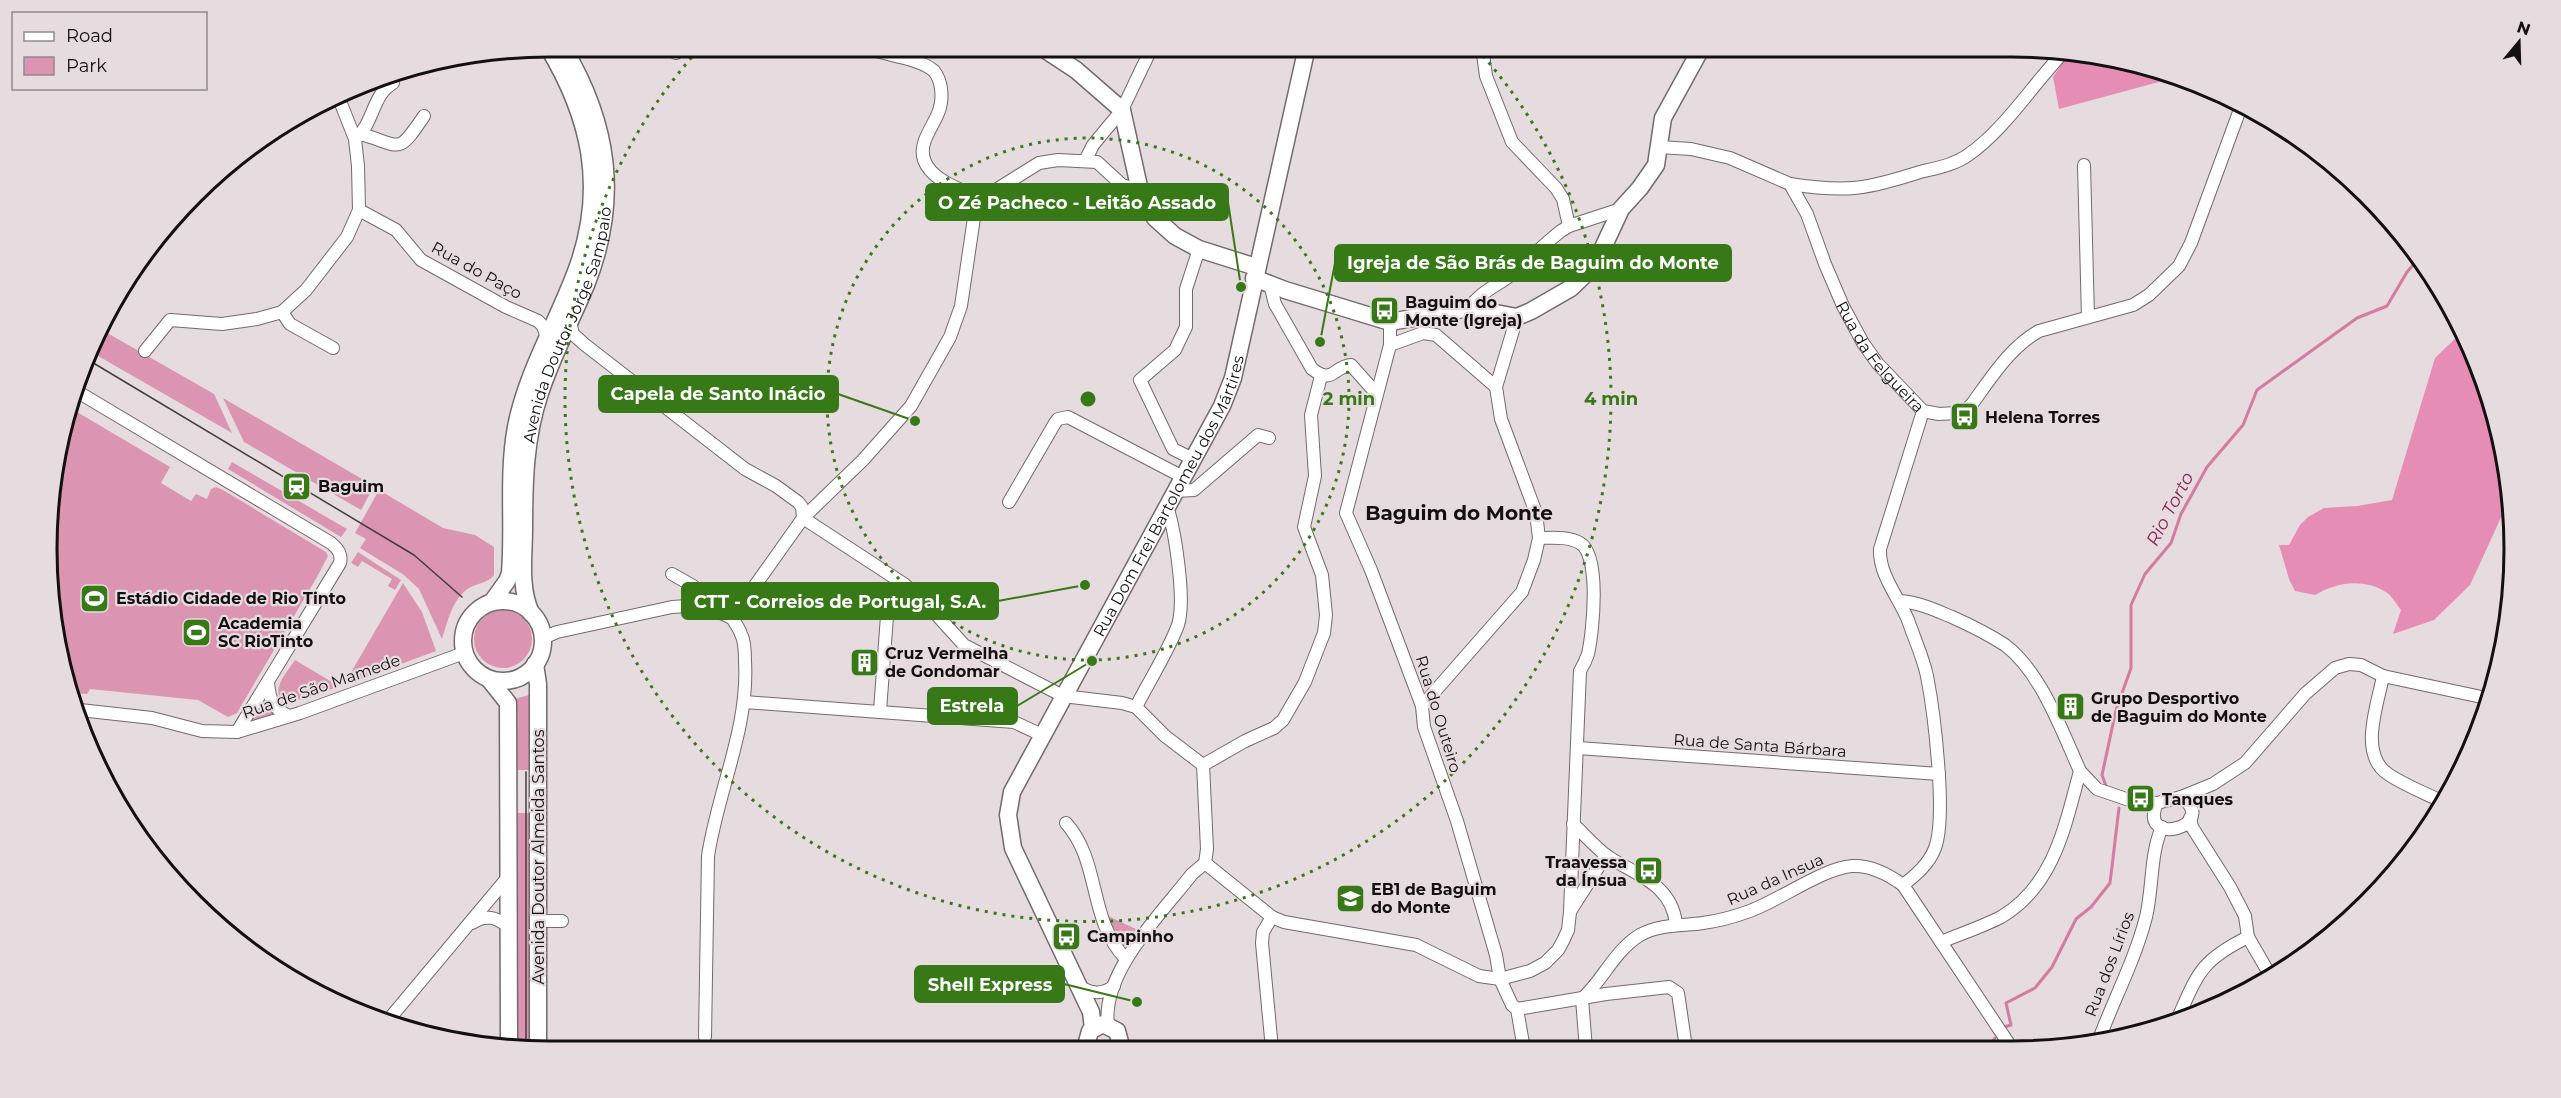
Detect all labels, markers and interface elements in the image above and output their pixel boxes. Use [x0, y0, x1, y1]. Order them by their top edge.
legend [12, 12, 207, 90]
north arrow [2489, 12, 2549, 72]
text: N [2515, 17, 2533, 39]
text: Road [66, 25, 113, 47]
text: Park [66, 55, 107, 77]
callout: O Zé Pacheco - Leitão Assado [926, 184, 1228, 220]
text: O Zé Pacheco - Leitão Assado [938, 192, 1216, 214]
street label: Avenida Doutor Jorge Sampaio [519, 206, 615, 445]
street label: Rua do Paço [428, 238, 525, 303]
callout: Igreja de São Brás de Baguim do Monte [1335, 245, 1731, 281]
text: Igreja de São Brás de Baguim do Monte [1347, 252, 1719, 274]
place label: Baguim do Monte (Igreja) [1405, 293, 1523, 330]
bus stop icon: Baguim do Monte (Igreja) [1368, 295, 1400, 327]
street label: Rua da Felgueira [1832, 298, 1928, 416]
street label: Rua Dom Frei Bartolomeu dos Mártires [1089, 353, 1248, 640]
callout: Capela de Santo Inácio [599, 376, 838, 412]
text: Capela de Santo Inácio [610, 383, 826, 405]
text: 2 min [1323, 388, 1375, 410]
text: 4 min [1584, 388, 1638, 410]
centre of rings [1078, 389, 1098, 409]
bus stop icon: Helena Torres [1948, 401, 1980, 433]
place label: Helena Torres [1985, 408, 2101, 427]
water label: Rio Torto [2141, 468, 2199, 550]
station icon: Baguim [281, 470, 313, 502]
place label: Baguim [318, 477, 384, 496]
district label: Baguim do Monte [1365, 501, 1553, 525]
sports icon: Estádio Cidade de Rio Tinto [79, 582, 111, 614]
callout: CTT - Correios de Portugal, S.A. [682, 583, 998, 619]
place label: Estádio Cidade de Rio Tinto [116, 589, 346, 608]
text: CTT - Correios de Portugal, S.A. [694, 591, 986, 613]
place label: Academia SC RioTinto [217, 614, 313, 651]
sports icon: Academia SC RioTinto [181, 616, 213, 648]
place label: Cruz Vermelha de Gondomar [885, 644, 1008, 681]
building icon: Cruz Vermelha de Gondomar [848, 646, 880, 678]
street label: Rua de São Mamede [240, 650, 403, 722]
street label: Rua do Outeiro [1412, 653, 1465, 775]
callout: Estrela [928, 688, 1017, 724]
place label: Grupo Desportivo de Baguim do Monte [2091, 689, 2267, 726]
building icon: Grupo Desportivo de Baguim do Monte [2054, 691, 2086, 723]
text: Estrela [940, 695, 1004, 717]
street label: Avenida Doutor Almeida Santos [529, 729, 548, 984]
street label: Rua de Santa Bárbara [1673, 730, 1847, 761]
bus stop icon: Tanques [2125, 783, 2157, 815]
place label: Tanques [2162, 790, 2234, 809]
street label: Rua da Insua [1724, 850, 1827, 909]
place label: Traavessa da Ínsua [1545, 853, 1627, 890]
bus stop icon: Traavessa da Ínsua [1632, 855, 1664, 887]
place label: EB1 de Baguim do Monte [1371, 880, 1496, 917]
school or university icon: EB1 de Baguim do Monte [1334, 882, 1366, 914]
street label: Rua dos Lírios [2081, 909, 2138, 1019]
bus stop icon: Campinho [1050, 920, 1082, 952]
place label: Campinho [1087, 927, 1174, 946]
callout: Shell Express [915, 966, 1064, 1002]
text: Shell Express [928, 974, 1053, 996]

